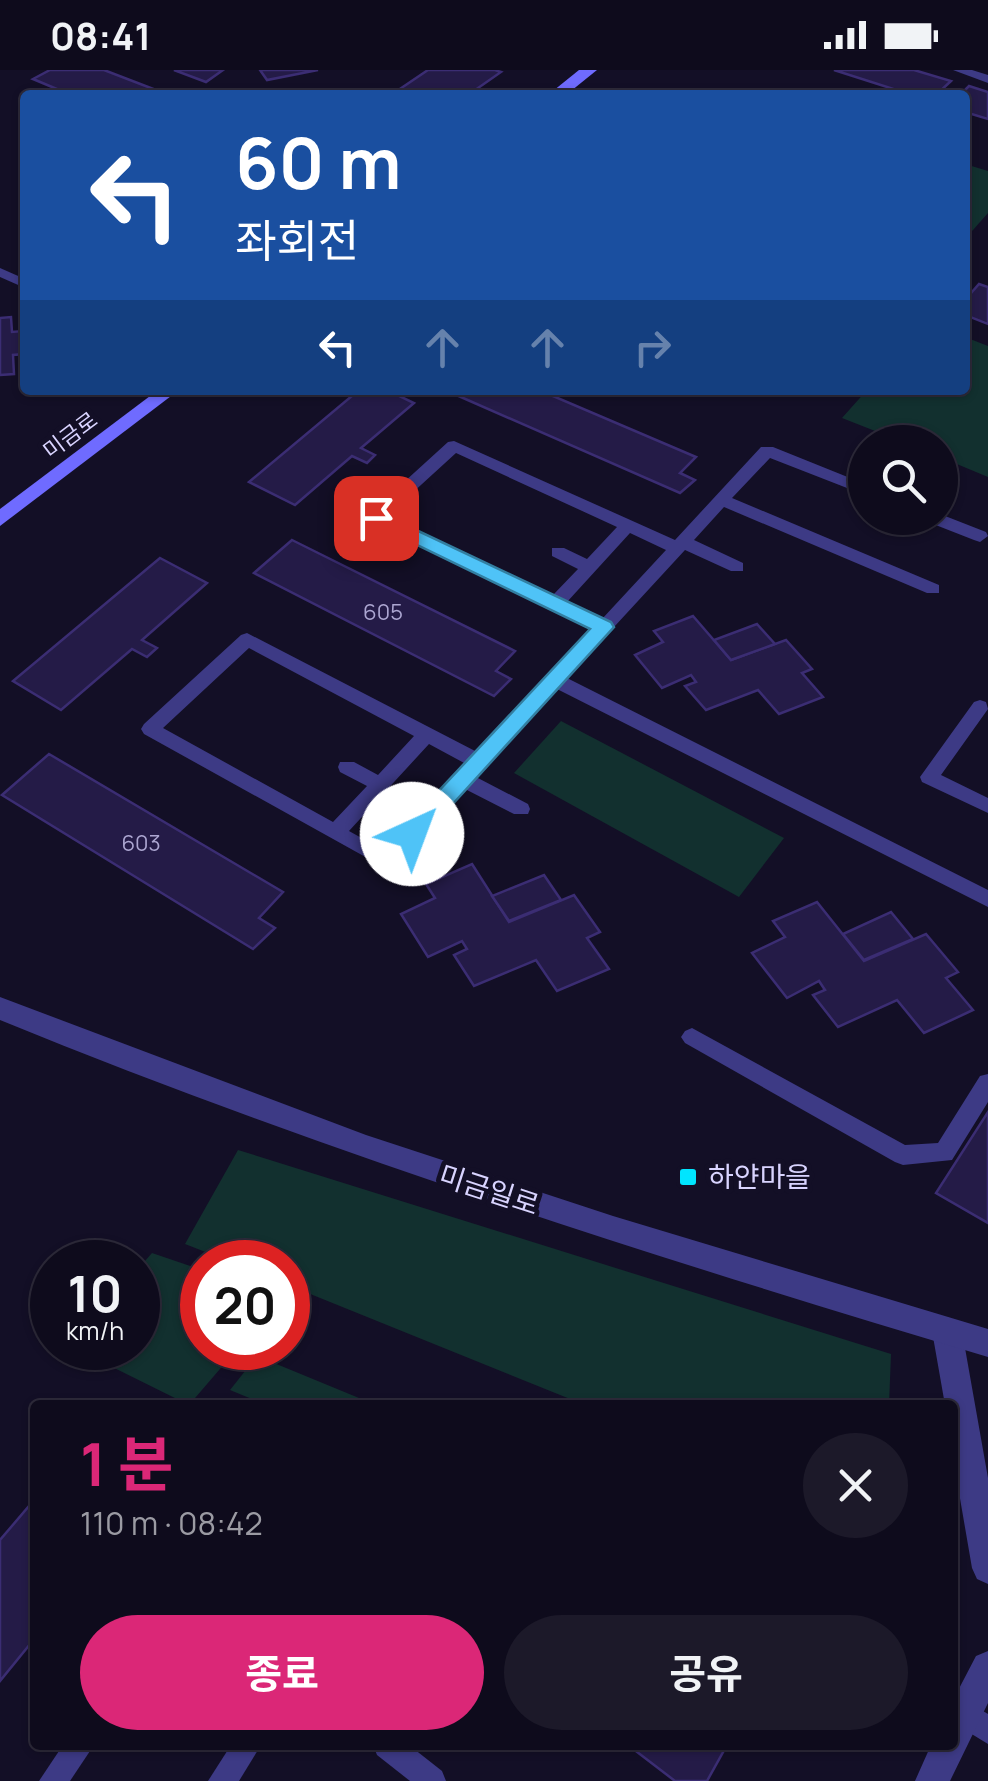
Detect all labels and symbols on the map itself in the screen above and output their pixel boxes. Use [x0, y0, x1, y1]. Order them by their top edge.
street label: 미금로 [37, 405, 103, 465]
pin [334, 476, 419, 561]
house number: 605 [363, 597, 403, 627]
position arrow [360, 782, 464, 886]
house number: 603 [121, 828, 161, 858]
street label: 미금일로 [434, 1155, 544, 1223]
place label: 하얀마을 [708, 1157, 811, 1195]
marker: 하얀마을 [677, 1166, 699, 1188]
speed limit sign: 20 [180, 1240, 310, 1370]

